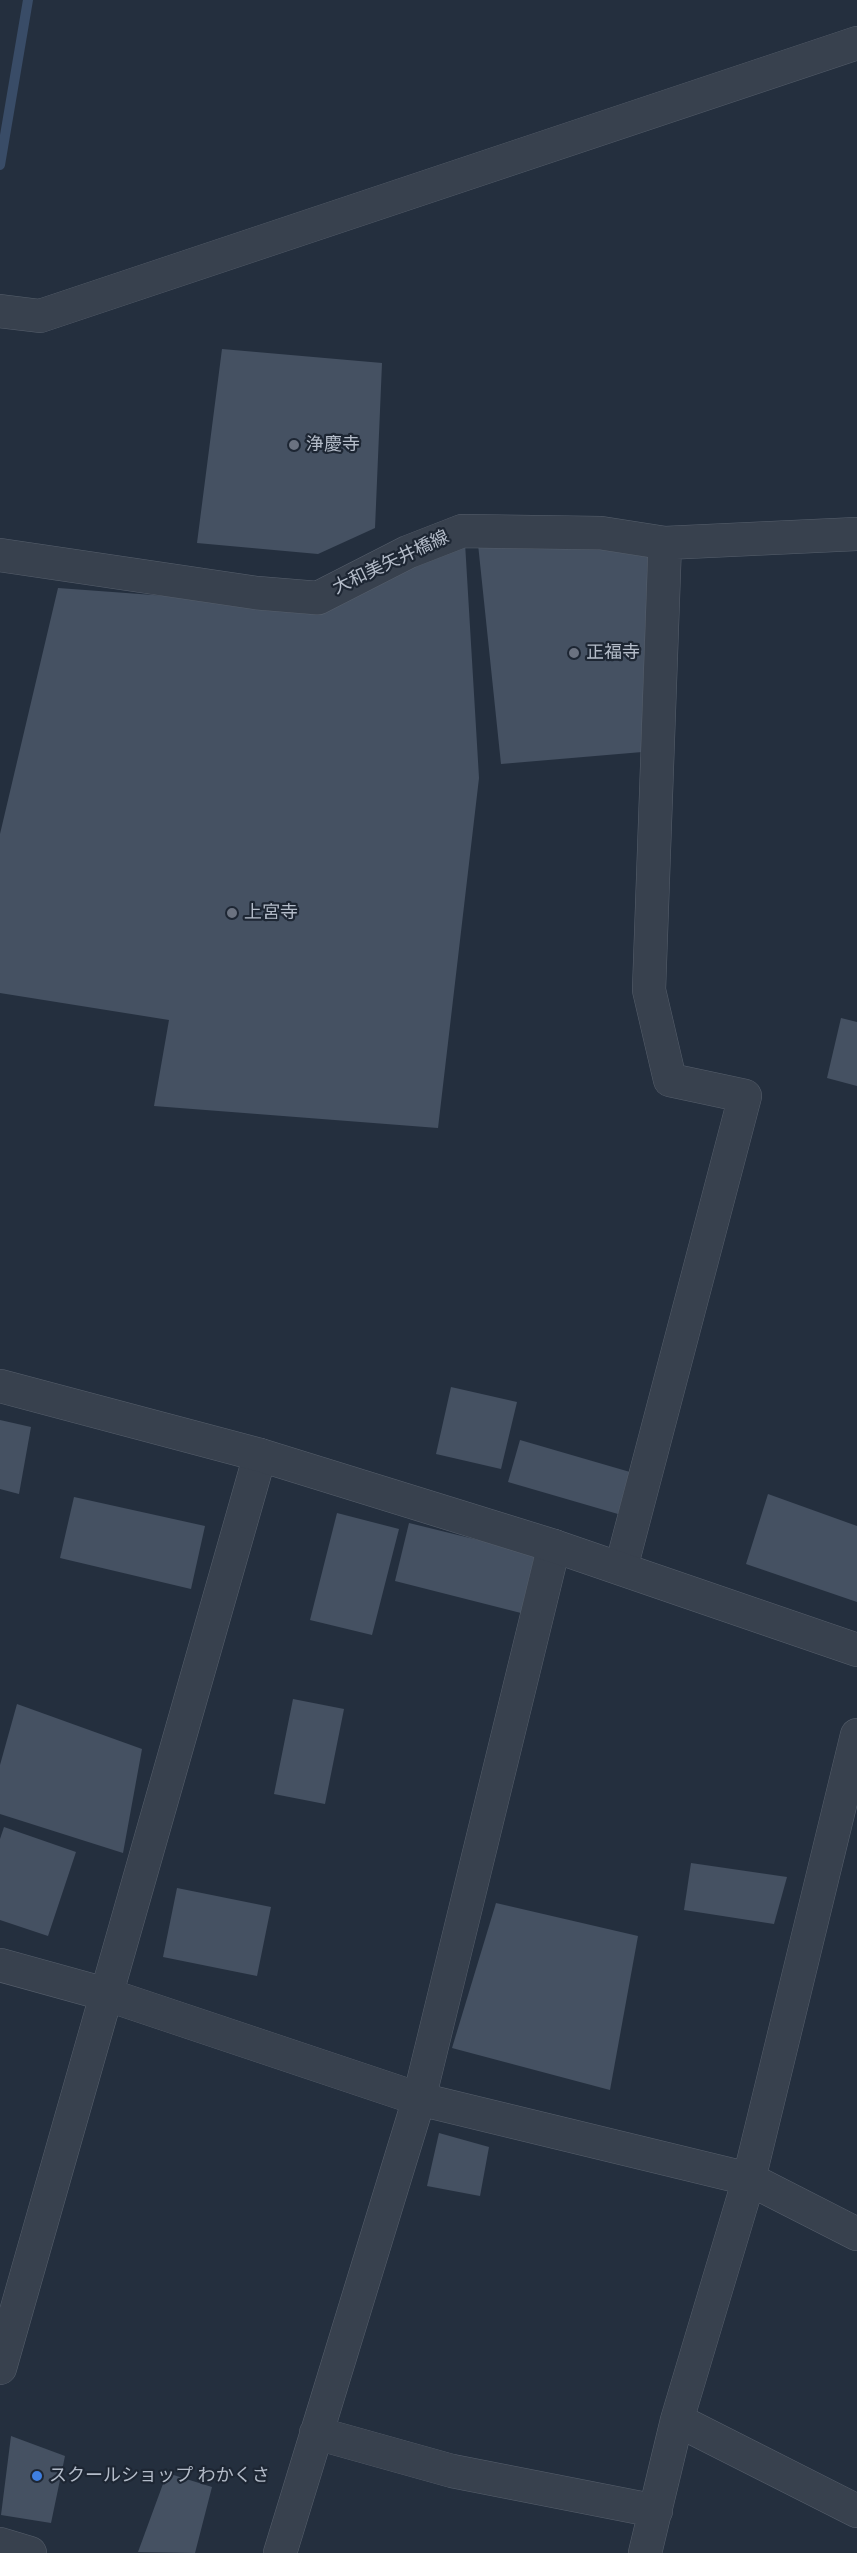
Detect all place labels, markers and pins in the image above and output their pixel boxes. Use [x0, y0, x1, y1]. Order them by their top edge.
place label: 浄慶寺 [306, 434, 360, 456]
marker: 浄慶寺 [287, 438, 301, 452]
place label: 正福寺 [586, 642, 640, 664]
marker: 正福寺 [567, 646, 581, 660]
place label: 上宮寺 [244, 902, 298, 924]
marker: 上宮寺 [225, 906, 239, 920]
place label: スクールショップ わかくさ [49, 2465, 270, 2487]
marker: スクールショップ わかくさ [30, 2469, 44, 2483]

